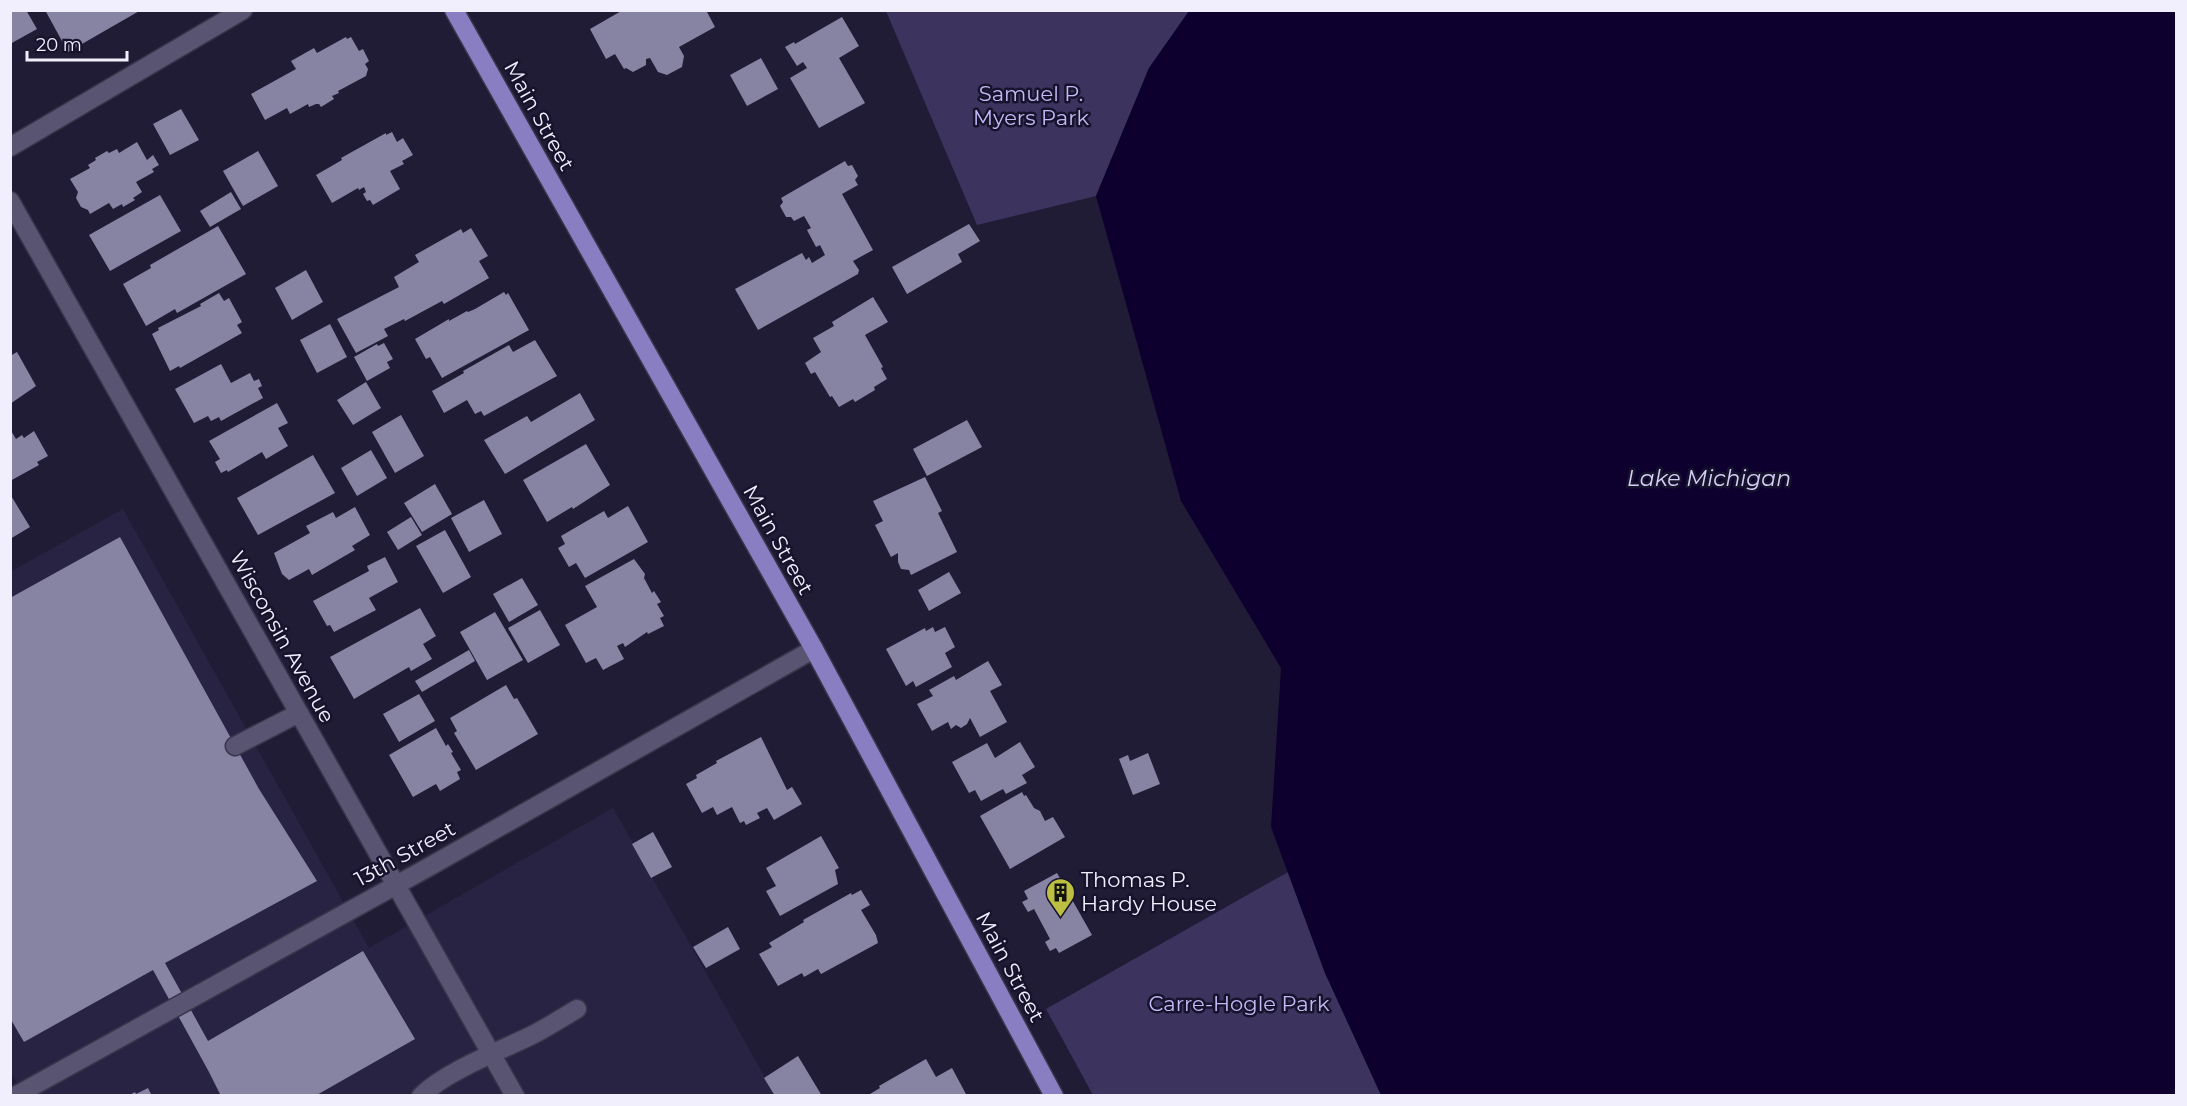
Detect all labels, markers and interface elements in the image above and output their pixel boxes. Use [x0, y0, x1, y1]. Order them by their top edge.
scale bar [27, 24, 128, 62]
text: 20 m [36, 34, 82, 56]
street label: Main Street [499, 57, 580, 175]
park label: Samuel P. Myers Park [973, 81, 1089, 130]
water label: Lake Michigan [1627, 465, 1791, 492]
street label: Main Street [738, 481, 819, 599]
street label: Wisconsin Avenue [225, 546, 340, 727]
street label: 13th Street [350, 816, 459, 891]
place label: Thomas P. Hardy House [1081, 867, 1217, 916]
building icon: Thomas P. Hardy House [1044, 876, 1076, 918]
street label: Main Street [971, 907, 1050, 1026]
park label: Carre-Hogle Park [1149, 991, 1330, 1016]

